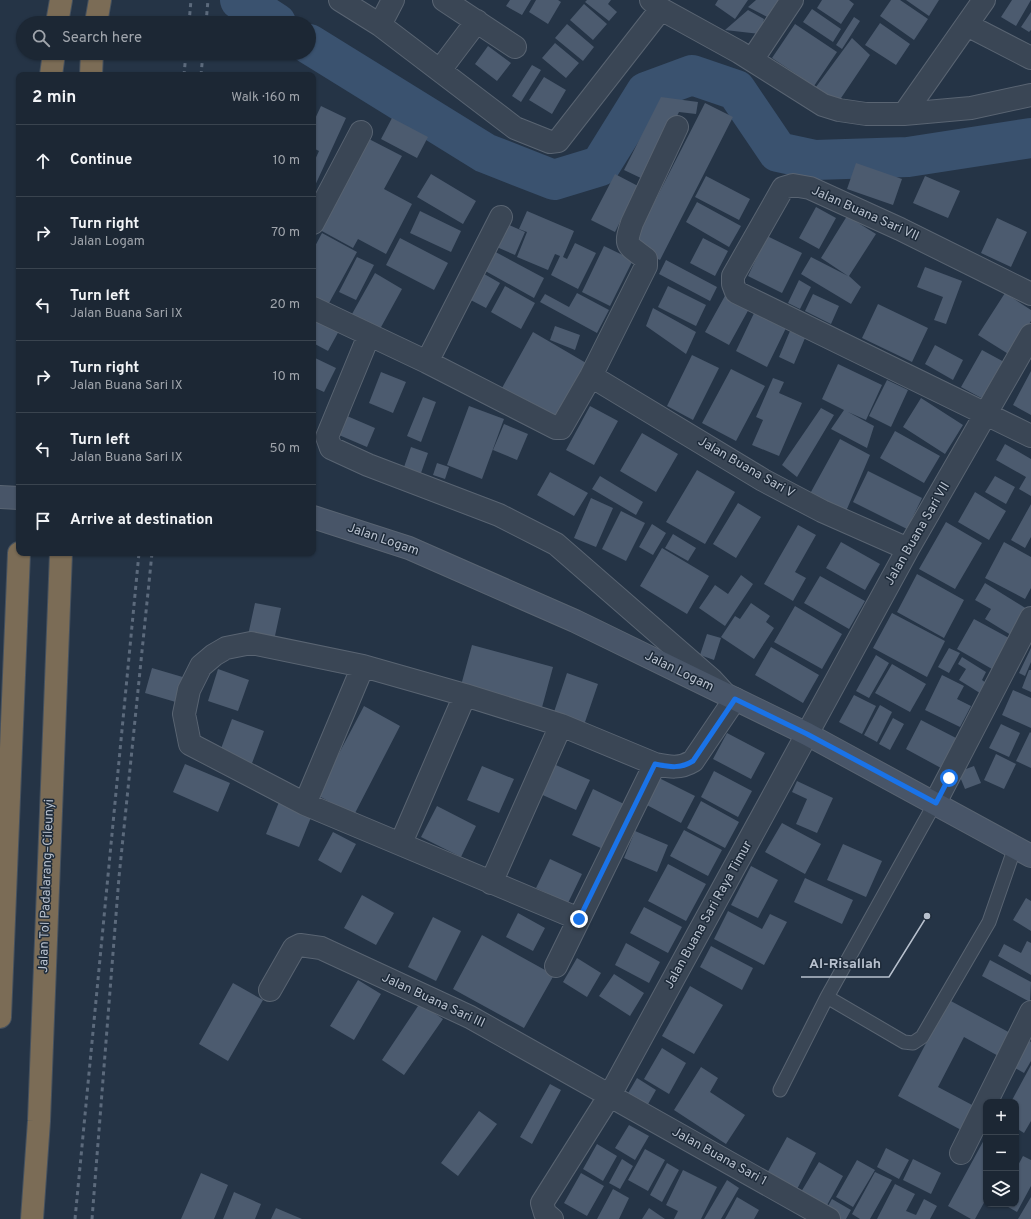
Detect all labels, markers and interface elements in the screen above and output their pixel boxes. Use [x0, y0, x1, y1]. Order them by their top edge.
search box [16, 16, 316, 60]
icon: search [30, 27, 52, 49]
text: Search here [62, 29, 142, 48]
text: 2 min [32, 87, 76, 109]
text: Walk · 160 m [231, 90, 300, 106]
icon: ahead [32, 150, 54, 172]
text: Continue [70, 151, 132, 170]
text: 10 m [273, 153, 300, 169]
street label: Jalan Buana Sari VII [809, 183, 921, 245]
text: Turn right [70, 215, 139, 234]
icon: right [32, 222, 54, 244]
text: 70 m [271, 225, 300, 241]
text: Jalan Logam [70, 234, 145, 250]
text: Turn left [70, 287, 130, 306]
icon: left [32, 294, 54, 316]
text: 20 m [270, 297, 300, 313]
text: Jalan Buana Sari IX [70, 306, 183, 322]
text: Turn right [70, 359, 139, 378]
icon: right [32, 366, 54, 388]
text: 10 m [273, 369, 300, 385]
text: Jalan Buana Sari IX [70, 378, 183, 394]
text: Turn left [70, 431, 130, 450]
street label: Jalan Buana Sari V [695, 434, 797, 502]
icon: left [32, 438, 54, 460]
text: 50 m [270, 441, 300, 457]
text: Jalan Buana Sari IX [70, 450, 183, 466]
street label: Jalan Buana Sari VII [882, 480, 954, 588]
icon: arrive [32, 510, 54, 532]
text: Arrive at destination [70, 511, 213, 530]
street label: Jalan Logam [345, 520, 421, 560]
street label: Jalan Logam [642, 648, 716, 696]
route start [940, 769, 958, 787]
street label: Jalan Tol Padalarang–Cileunyi [36, 799, 58, 973]
street label: Jalan Buana Sari Raya Timur [662, 838, 756, 992]
route end [570, 910, 588, 928]
callout: Al-Risallah [801, 951, 889, 977]
text: Al-Risallah [809, 956, 881, 973]
street label: Jalan Buana Sari III [379, 970, 487, 1032]
map controls [983, 1099, 1019, 1207]
button: + [983, 1099, 1019, 1135]
street label: Jalan Buana Sari 1 [669, 1124, 769, 1190]
button: − [983, 1135, 1019, 1171]
button: layers [983, 1171, 1019, 1207]

